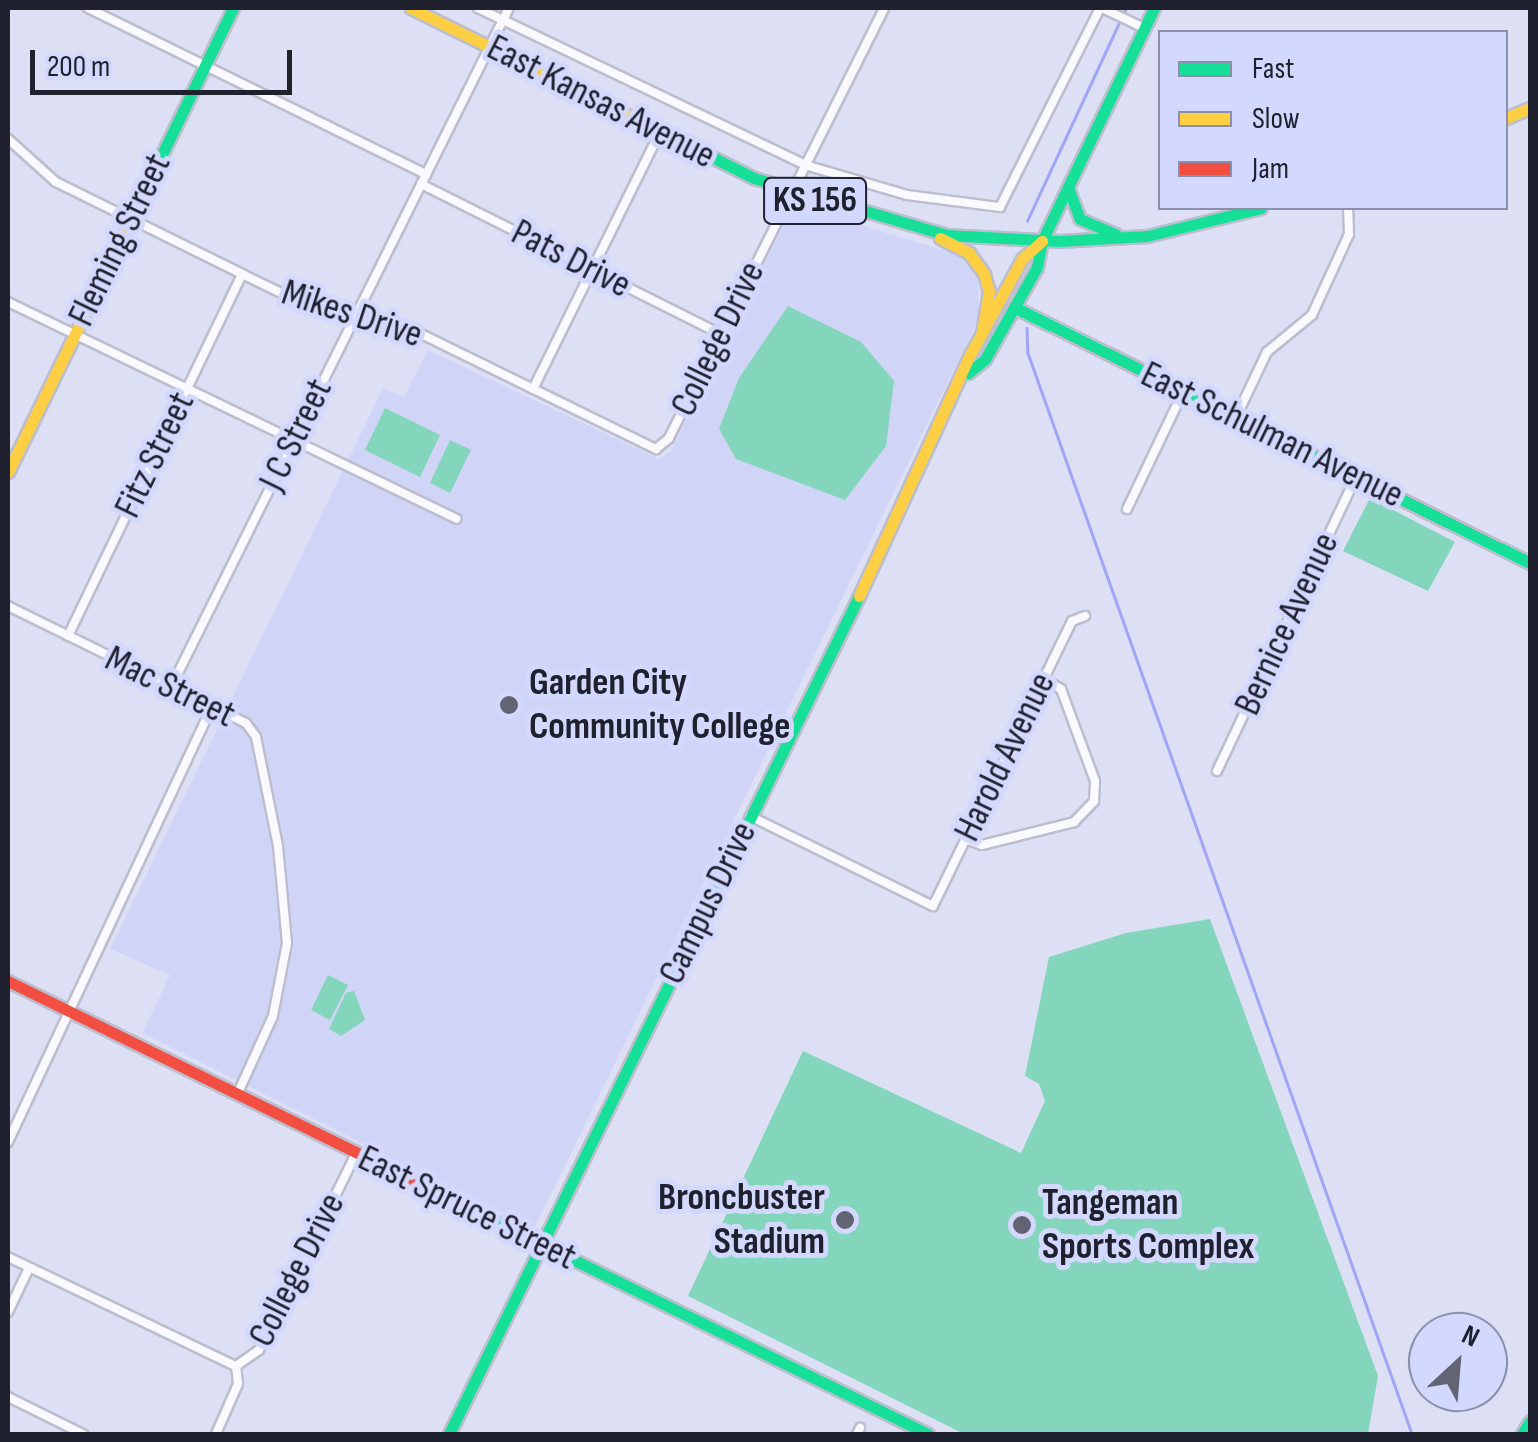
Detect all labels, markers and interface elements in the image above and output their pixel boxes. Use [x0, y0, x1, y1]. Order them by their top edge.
street label: East Kansas Avenue [479, 25, 723, 179]
scale bar [35, 30, 298, 92]
legend [1158, 30, 1508, 210]
text: 200 m [47, 49, 110, 85]
text: Fast [1252, 51, 1294, 87]
text: Slow [1252, 101, 1300, 137]
street label: Fleming Street [59, 146, 181, 334]
text: Jam [1252, 151, 1289, 187]
road number: KS 156 [762, 171, 868, 231]
street label: Pats Drive [504, 210, 638, 308]
street label: College Drive [661, 254, 775, 424]
street label: Mikes Drive [276, 270, 428, 358]
street label: East Schulman Avenue [1134, 352, 1410, 518]
street label: J C Street [250, 372, 342, 498]
street label: Fitz Street [105, 385, 205, 525]
street label: Bernice Avenue [1225, 526, 1349, 722]
street label: Mac Street [98, 636, 242, 738]
place label: Garden City Community College [529, 660, 790, 749]
street label: Harold Avenue [945, 665, 1065, 849]
marker: Garden City Community College [498, 694, 520, 716]
street label: Campus Drive [649, 815, 767, 991]
street label: East Spruce Street [351, 1136, 583, 1280]
place label: Broncbuster Stadium [658, 1175, 825, 1264]
place label: Tangeman Sports Complex [1042, 1180, 1254, 1270]
street label: College Drive [239, 1186, 355, 1354]
marker: Broncbuster Stadium [834, 1209, 856, 1231]
marker: Tangeman Sports Complex [1011, 1214, 1033, 1236]
north arrow [1408, 1312, 1508, 1412]
text: N [1457, 1318, 1484, 1354]

